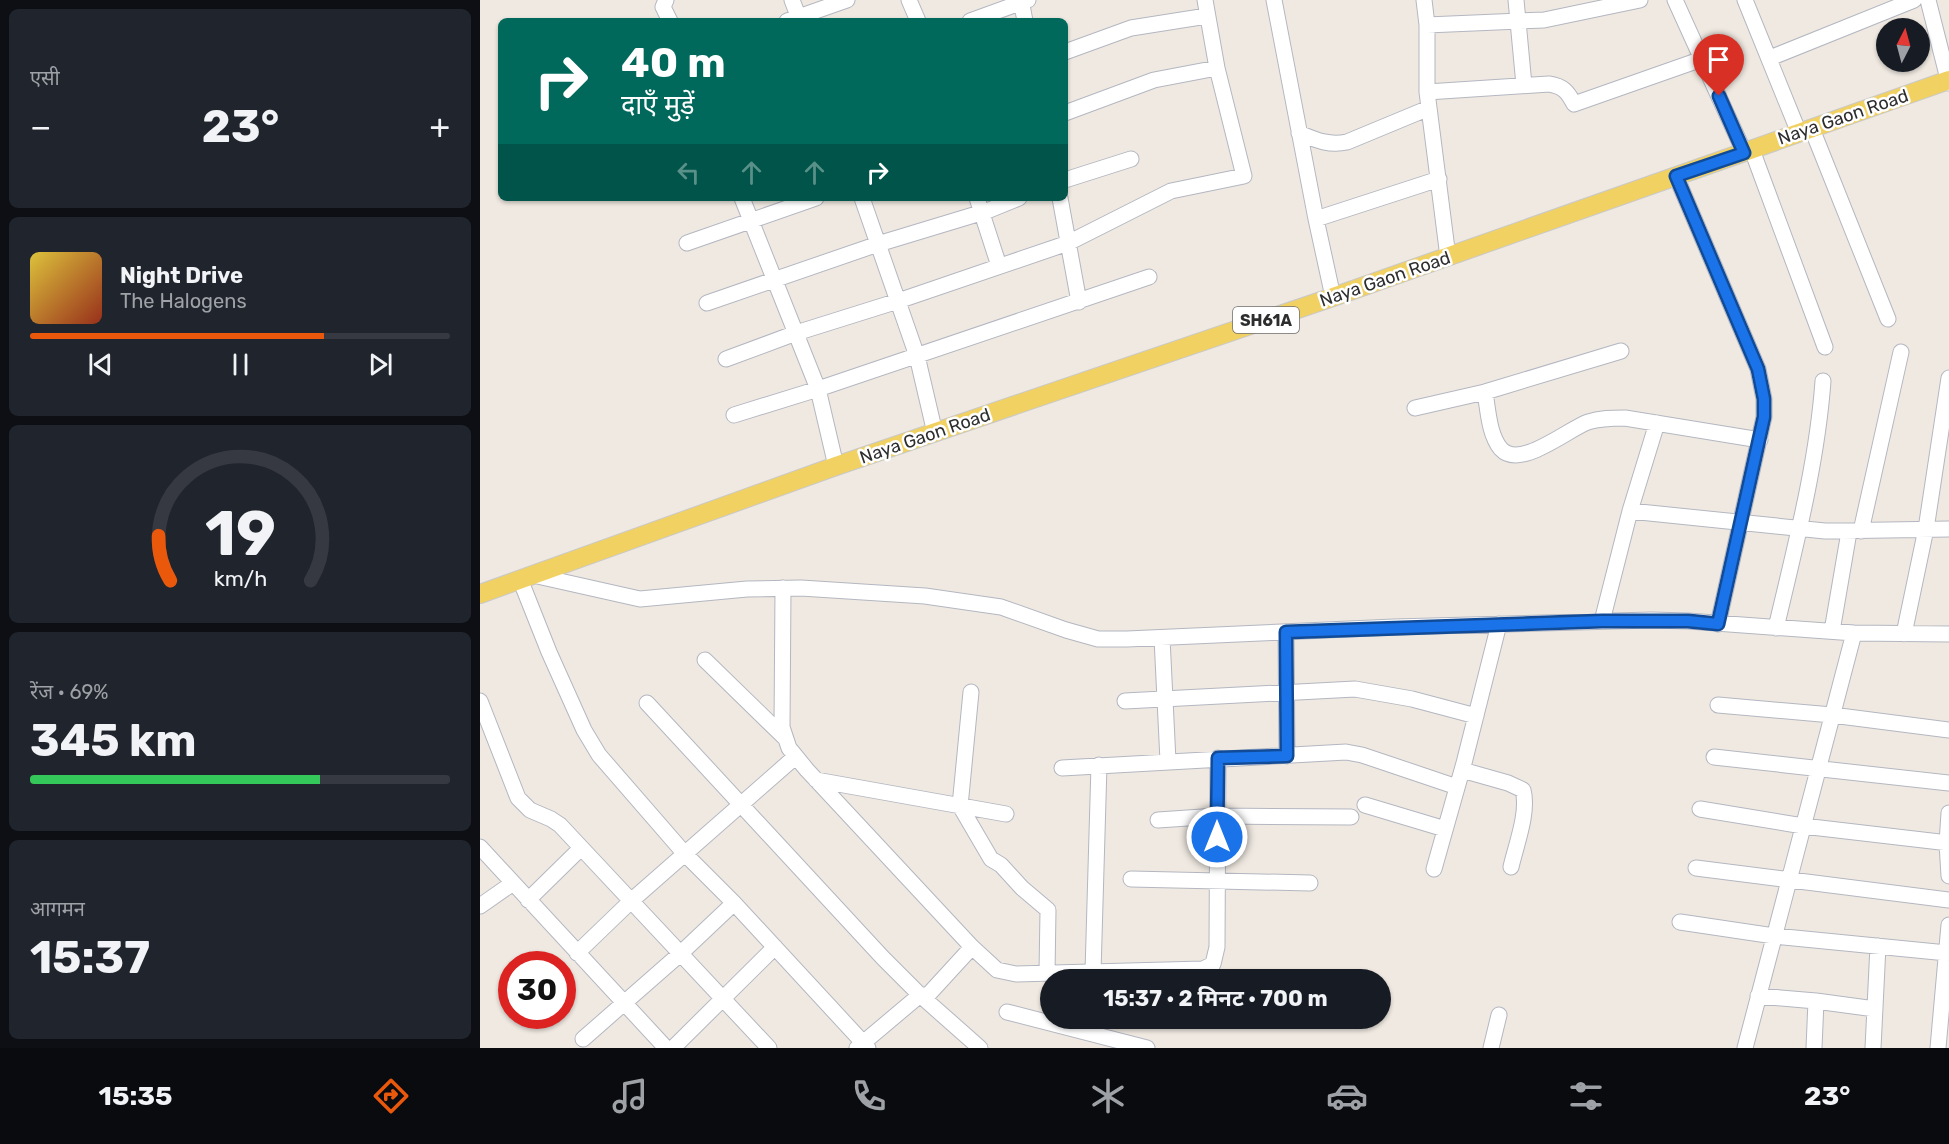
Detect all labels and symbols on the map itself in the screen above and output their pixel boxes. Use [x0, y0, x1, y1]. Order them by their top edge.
north arrow [1876, 18, 1930, 72]
pin [1693, 34, 1744, 96]
street label: Naya Gaon Road [1775, 84, 1911, 150]
street label: Naya Gaon Road [1317, 246, 1453, 312]
road number: SH61A [1233, 307, 1299, 333]
street label: Naya Gaon Road [857, 403, 993, 469]
position arrow [1185, 805, 1249, 869]
speed limit sign: 30 [498, 951, 576, 1029]

